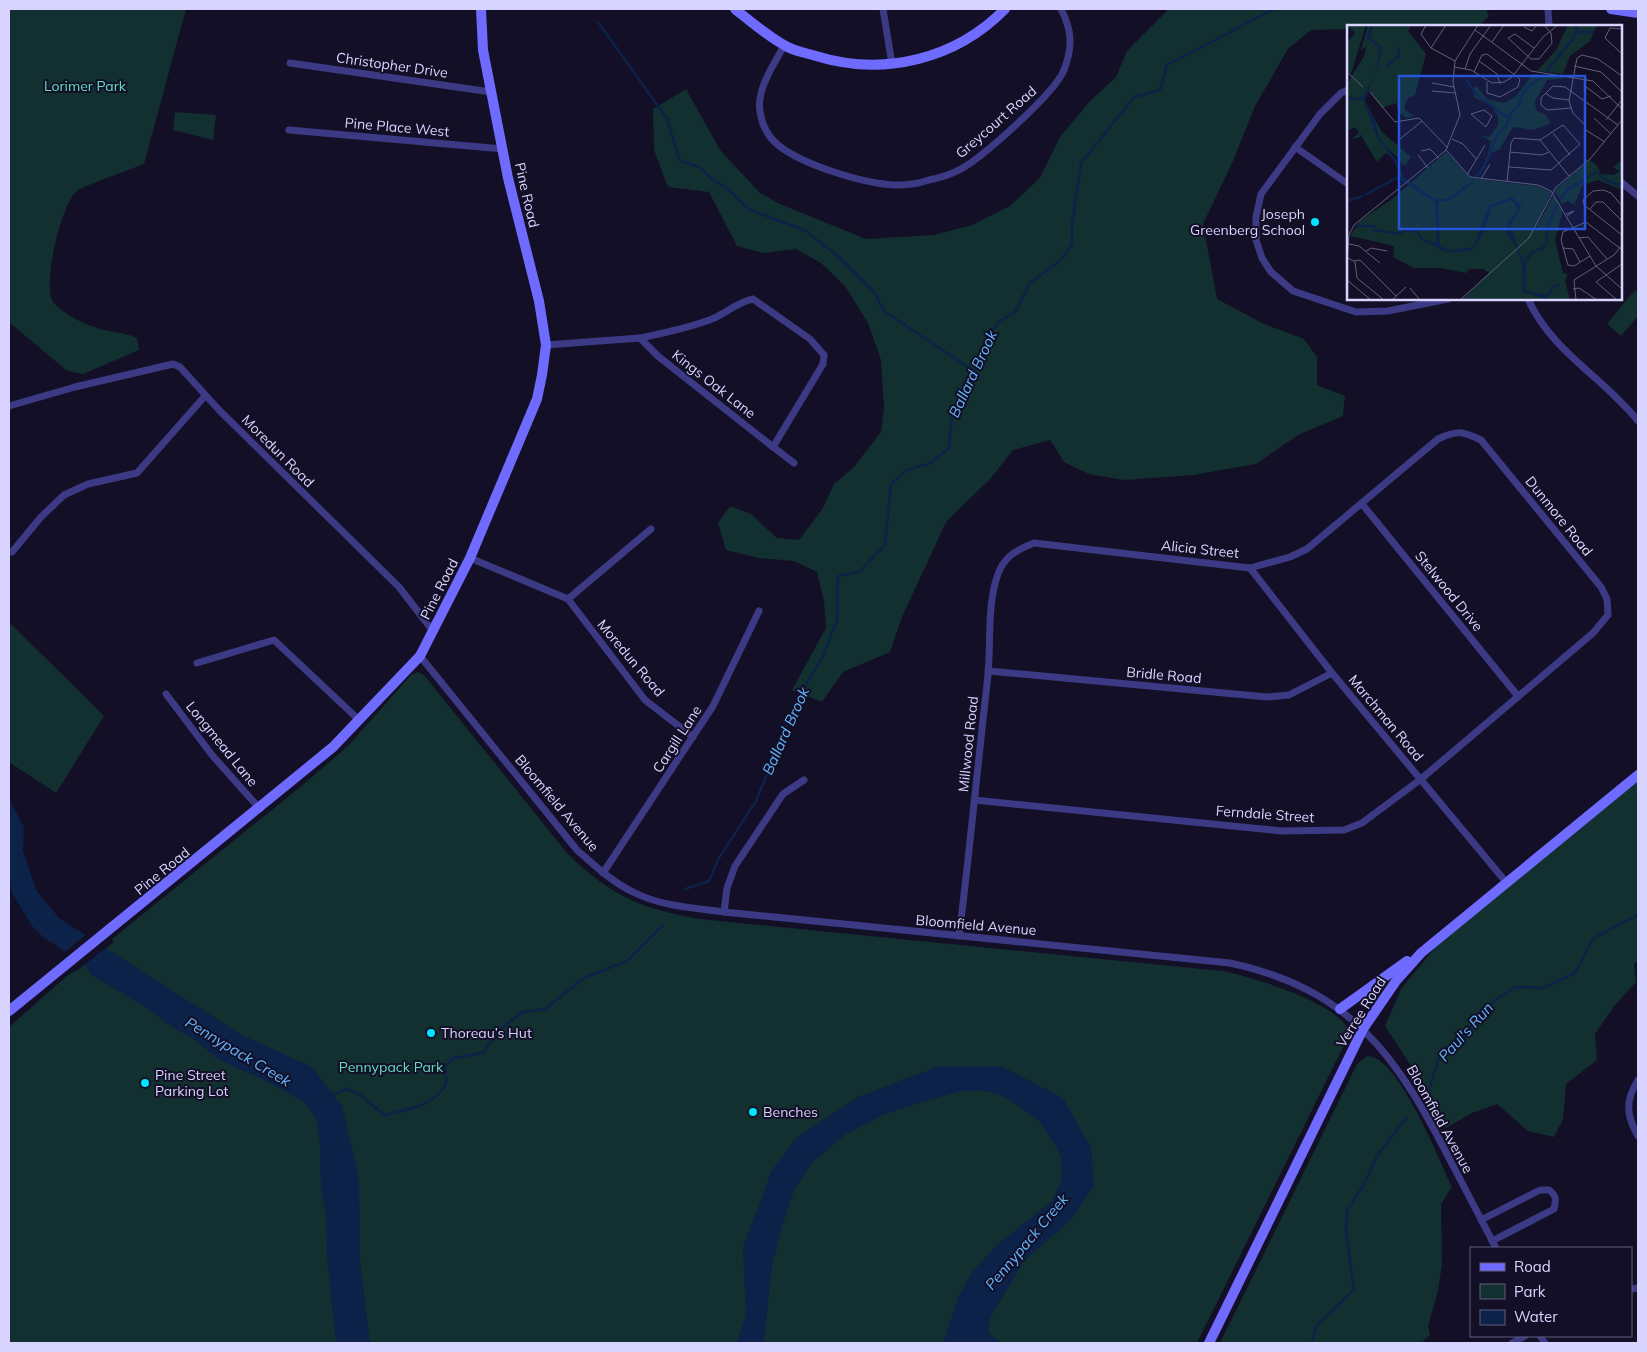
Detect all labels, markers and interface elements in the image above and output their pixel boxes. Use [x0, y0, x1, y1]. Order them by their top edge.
inset map [1347, 25, 1622, 300]
street label: Christopher Drive [335, 48, 449, 82]
park label: Lorimer Park [44, 77, 127, 95]
street label: Greycourt Road [952, 82, 1040, 162]
street label: Pine Place West [344, 113, 450, 141]
street label: Pine Road [511, 161, 543, 229]
place label: Joseph Greenberg School [1190, 205, 1305, 239]
marker: Joseph Greenberg School [1309, 216, 1321, 228]
water label: Ballard Brook [944, 326, 1002, 420]
street label: Kings Oak Lane [669, 346, 759, 422]
street label: Moredun Road [238, 411, 318, 491]
street label: Dunmore Road [1521, 472, 1597, 560]
street label: Alicia Street [1160, 536, 1240, 562]
street label: Stelwood Drive [1411, 547, 1487, 635]
street label: Pine Road [416, 555, 462, 623]
street label: Moredun Road [593, 616, 669, 700]
street label: Bridle Road [1126, 663, 1202, 687]
street label: Marchman Road [1345, 671, 1427, 765]
water label: Ballard Brook [758, 683, 814, 778]
street label: Millwood Road [954, 695, 982, 793]
street label: Longmead Lane [182, 698, 262, 790]
street label: Cargill Lane [649, 702, 705, 776]
street label: Bloomfield Avenue [511, 751, 603, 855]
street label: Ferndale Street [1215, 802, 1315, 826]
street label: Pine Road [131, 843, 193, 899]
street label: Bloomfield Avenue [915, 911, 1037, 939]
street label: Verree Road [1332, 973, 1390, 1051]
water label: Paul's Run [1434, 998, 1497, 1065]
water label: Pennypack Creek [182, 1013, 296, 1091]
place label: Thoreau’s Hut [441, 1024, 532, 1042]
marker: Thoreau’s Hut [425, 1027, 437, 1039]
park label: Pennypack Park [339, 1058, 444, 1076]
street label: Bloomfield Avenue [1403, 1062, 1477, 1176]
place label: Pine Street Parking Lot [155, 1066, 229, 1100]
marker: Pine Street Parking Lot [139, 1077, 151, 1089]
place label: Benches [763, 1103, 818, 1121]
marker: Benches [747, 1106, 759, 1118]
water label: Pennypack Creek [981, 1189, 1073, 1294]
legend [1470, 1247, 1632, 1337]
text: Road [1514, 1257, 1551, 1276]
text: Park [1514, 1282, 1546, 1301]
text: Water [1514, 1307, 1558, 1326]

